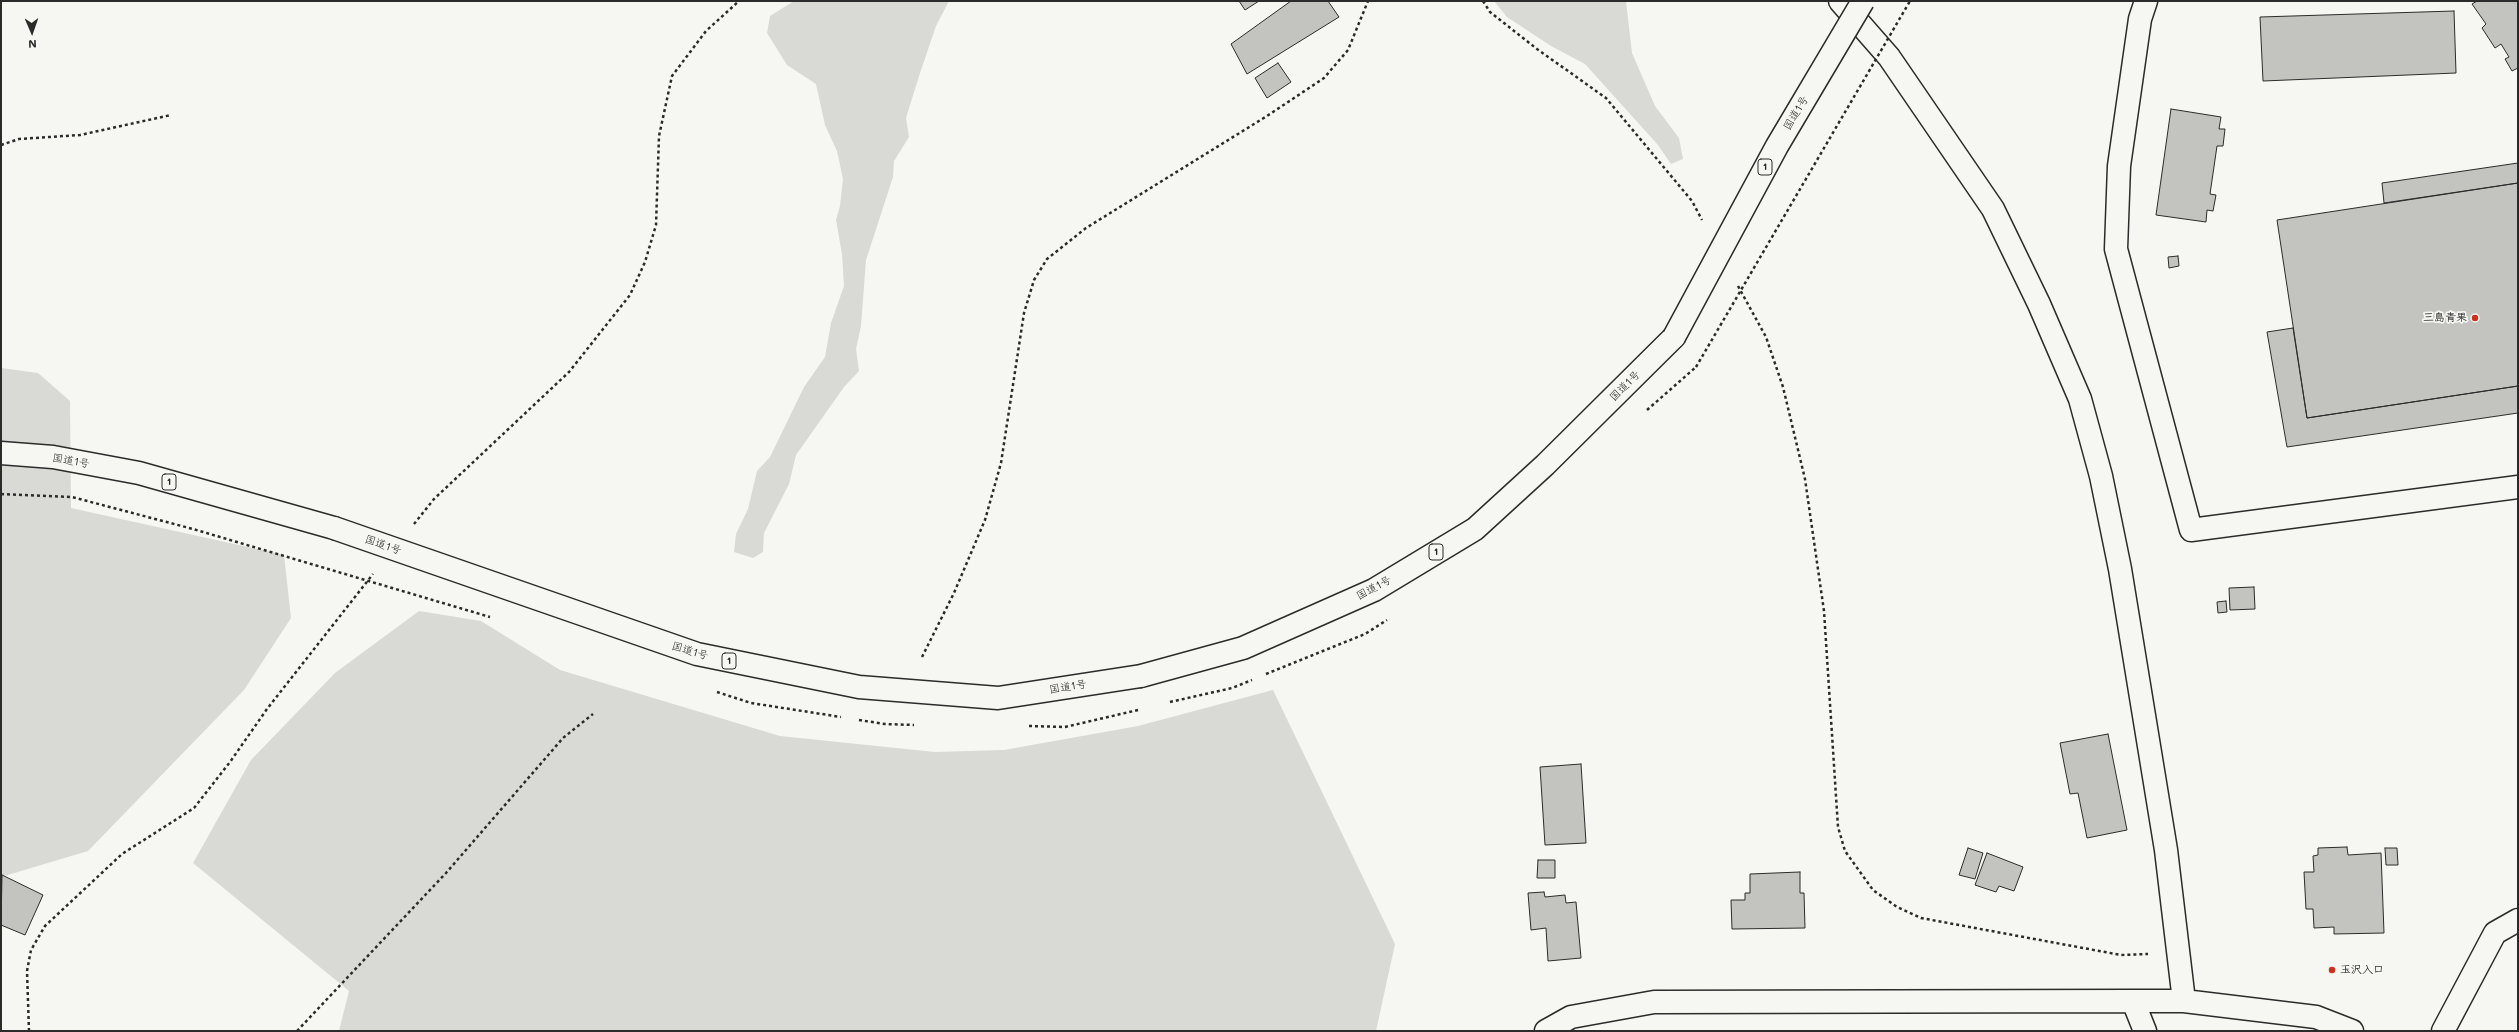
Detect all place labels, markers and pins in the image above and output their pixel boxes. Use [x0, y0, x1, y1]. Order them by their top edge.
place label: 三島青果 [2423, 311, 2467, 325]
marker: 三島青果 [2470, 313, 2480, 323]
place label: 玉沢入口 [2340, 963, 2384, 977]
marker: 玉沢入口 [2327, 965, 2337, 975]

